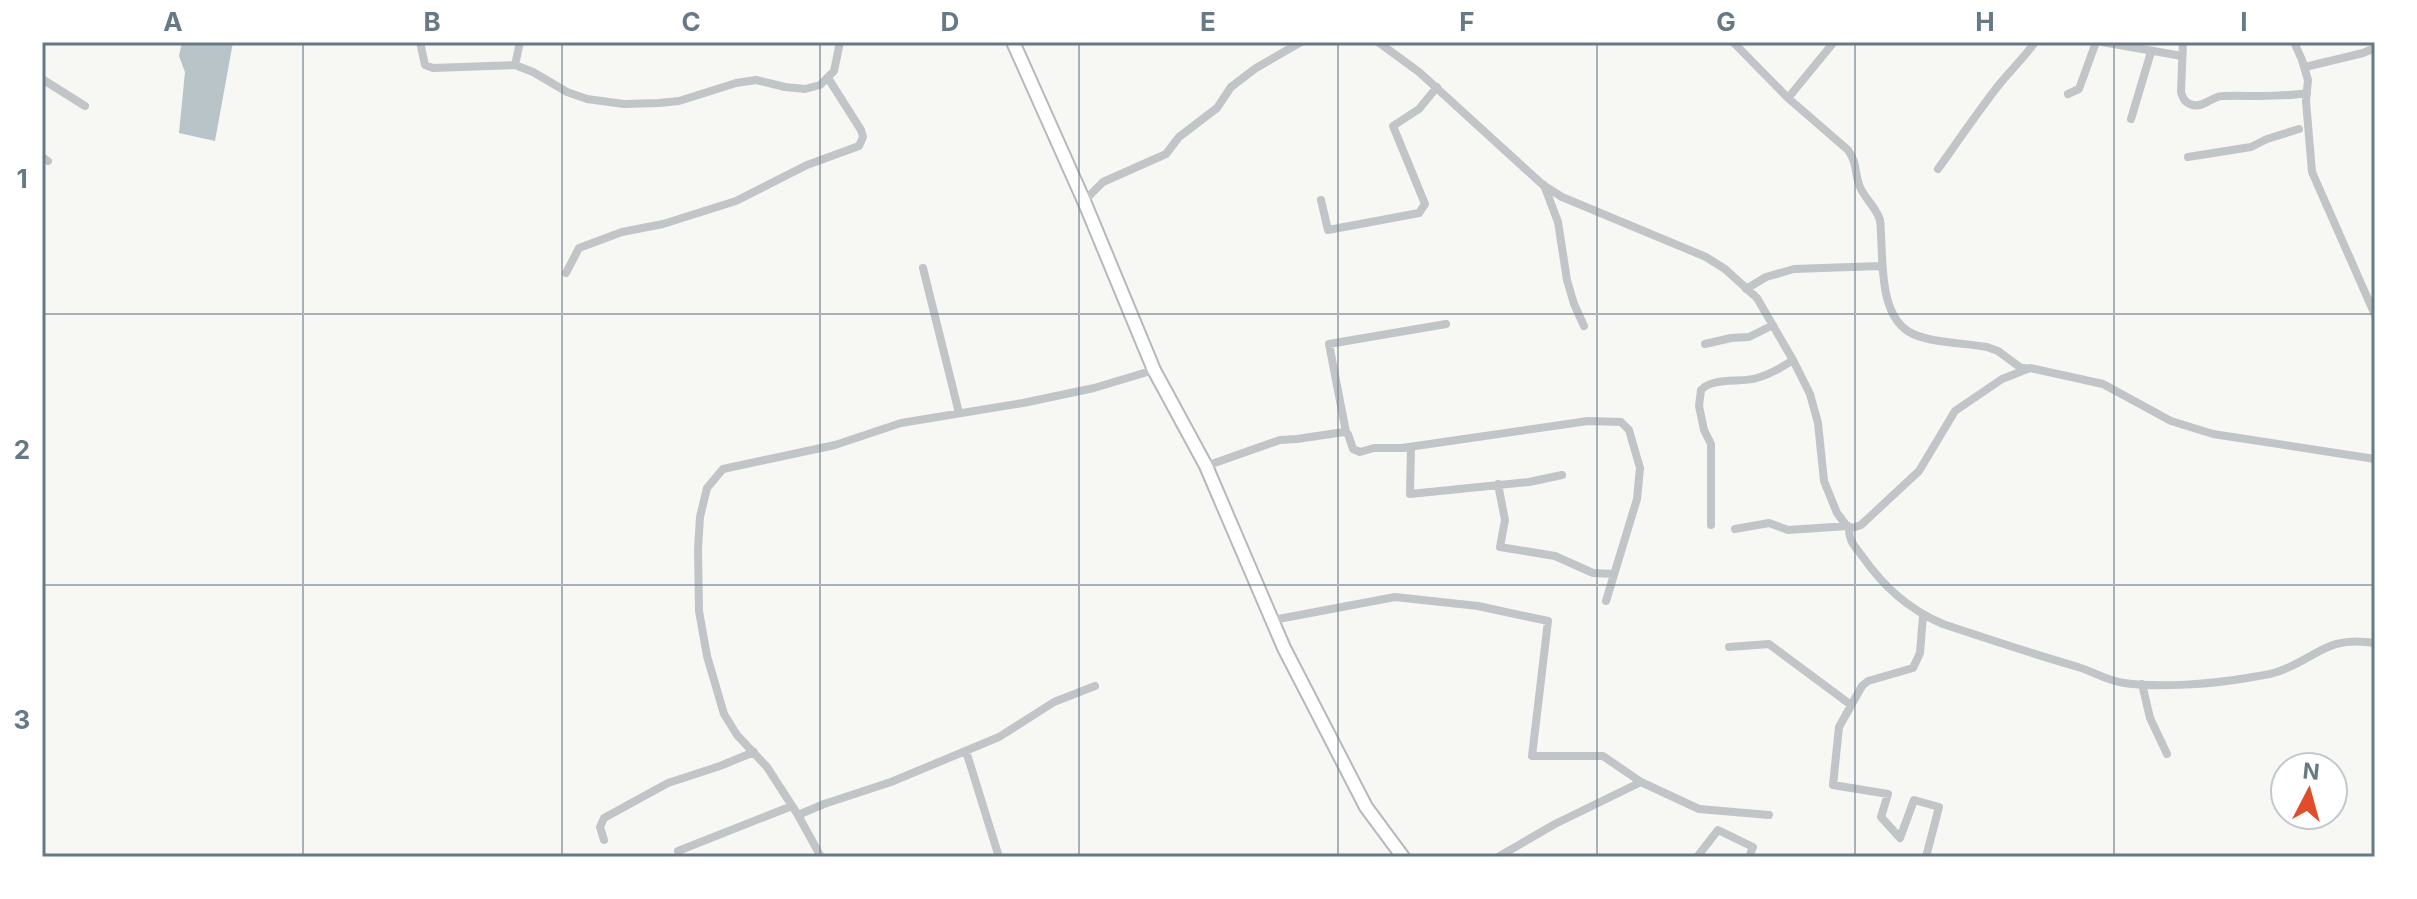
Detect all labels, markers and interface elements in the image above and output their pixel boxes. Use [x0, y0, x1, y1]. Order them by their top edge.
text: A [163, 6, 183, 37]
text: B [423, 6, 441, 37]
text: C [681, 6, 701, 37]
text: D [941, 6, 959, 37]
text: E [1200, 6, 1216, 37]
text: F [1459, 6, 1475, 37]
text: G [1716, 6, 1736, 37]
text: H [1975, 6, 1995, 37]
text: I [2240, 6, 2248, 37]
text: 1 [16, 163, 28, 194]
text: 2 [14, 434, 30, 465]
text: 3 [14, 704, 30, 735]
north arrow [2269, 751, 2349, 831]
text: N [2301, 757, 2321, 785]

